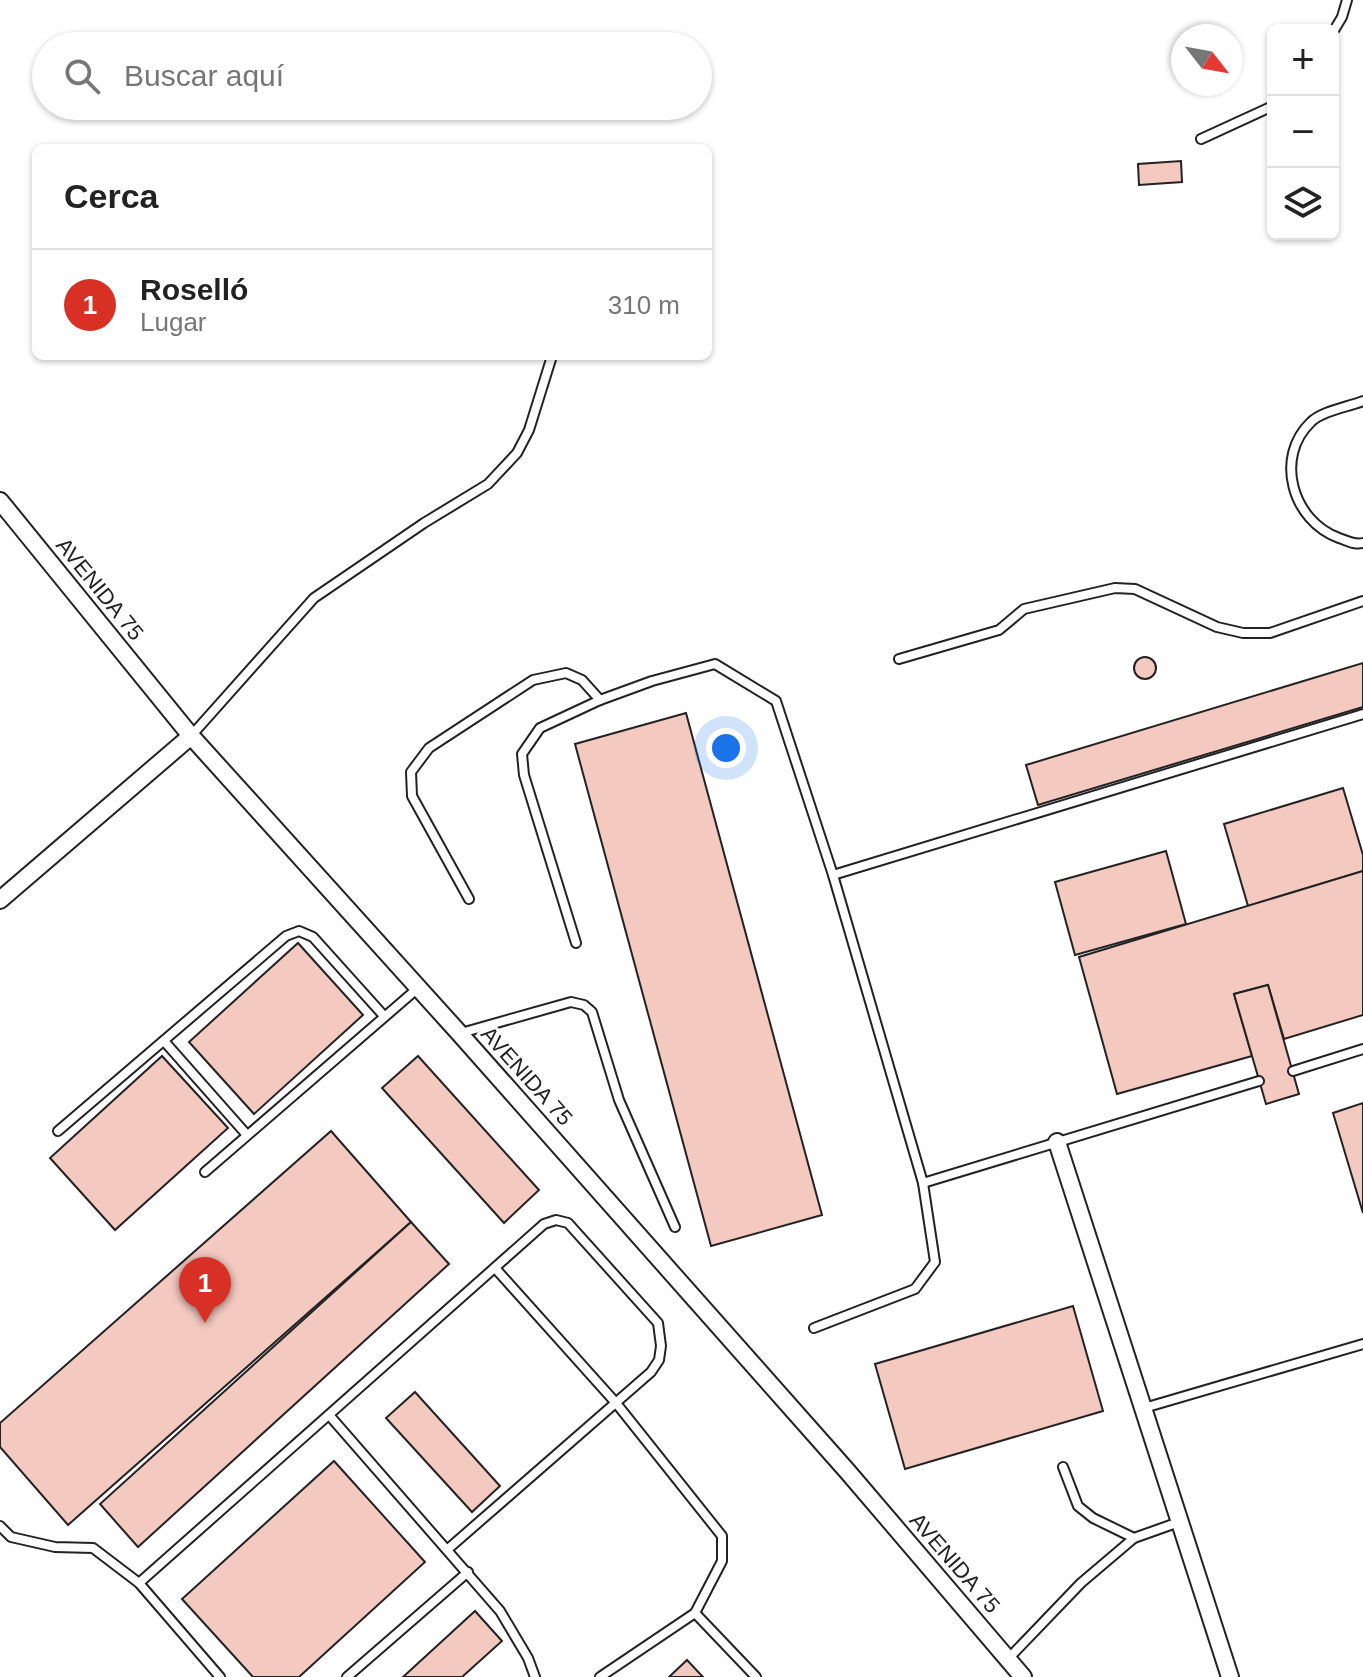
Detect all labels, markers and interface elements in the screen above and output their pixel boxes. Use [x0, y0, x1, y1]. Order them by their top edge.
north arrow [1171, 24, 1243, 96]
map controls [1267, 24, 1339, 240]
button: + [1267, 24, 1339, 96]
search box [32, 32, 712, 120]
icon: search [60, 54, 104, 98]
text: Buscar aquí [124, 59, 284, 92]
button: − [1267, 96, 1339, 168]
button: layers [1267, 168, 1339, 240]
text: Cerca [64, 177, 159, 215]
text: Roselló [140, 273, 248, 306]
text: 1 [83, 290, 97, 320]
text: 310 m [608, 290, 680, 320]
text: Lugar [140, 307, 207, 337]
street label: AVENIDA 75 [51, 533, 149, 645]
your location [706, 728, 746, 768]
street label: AVENIDA 75 [476, 1021, 578, 1131]
pin: 1 [179, 1257, 231, 1323]
street label: AVENIDA 75 [905, 1508, 1005, 1618]

